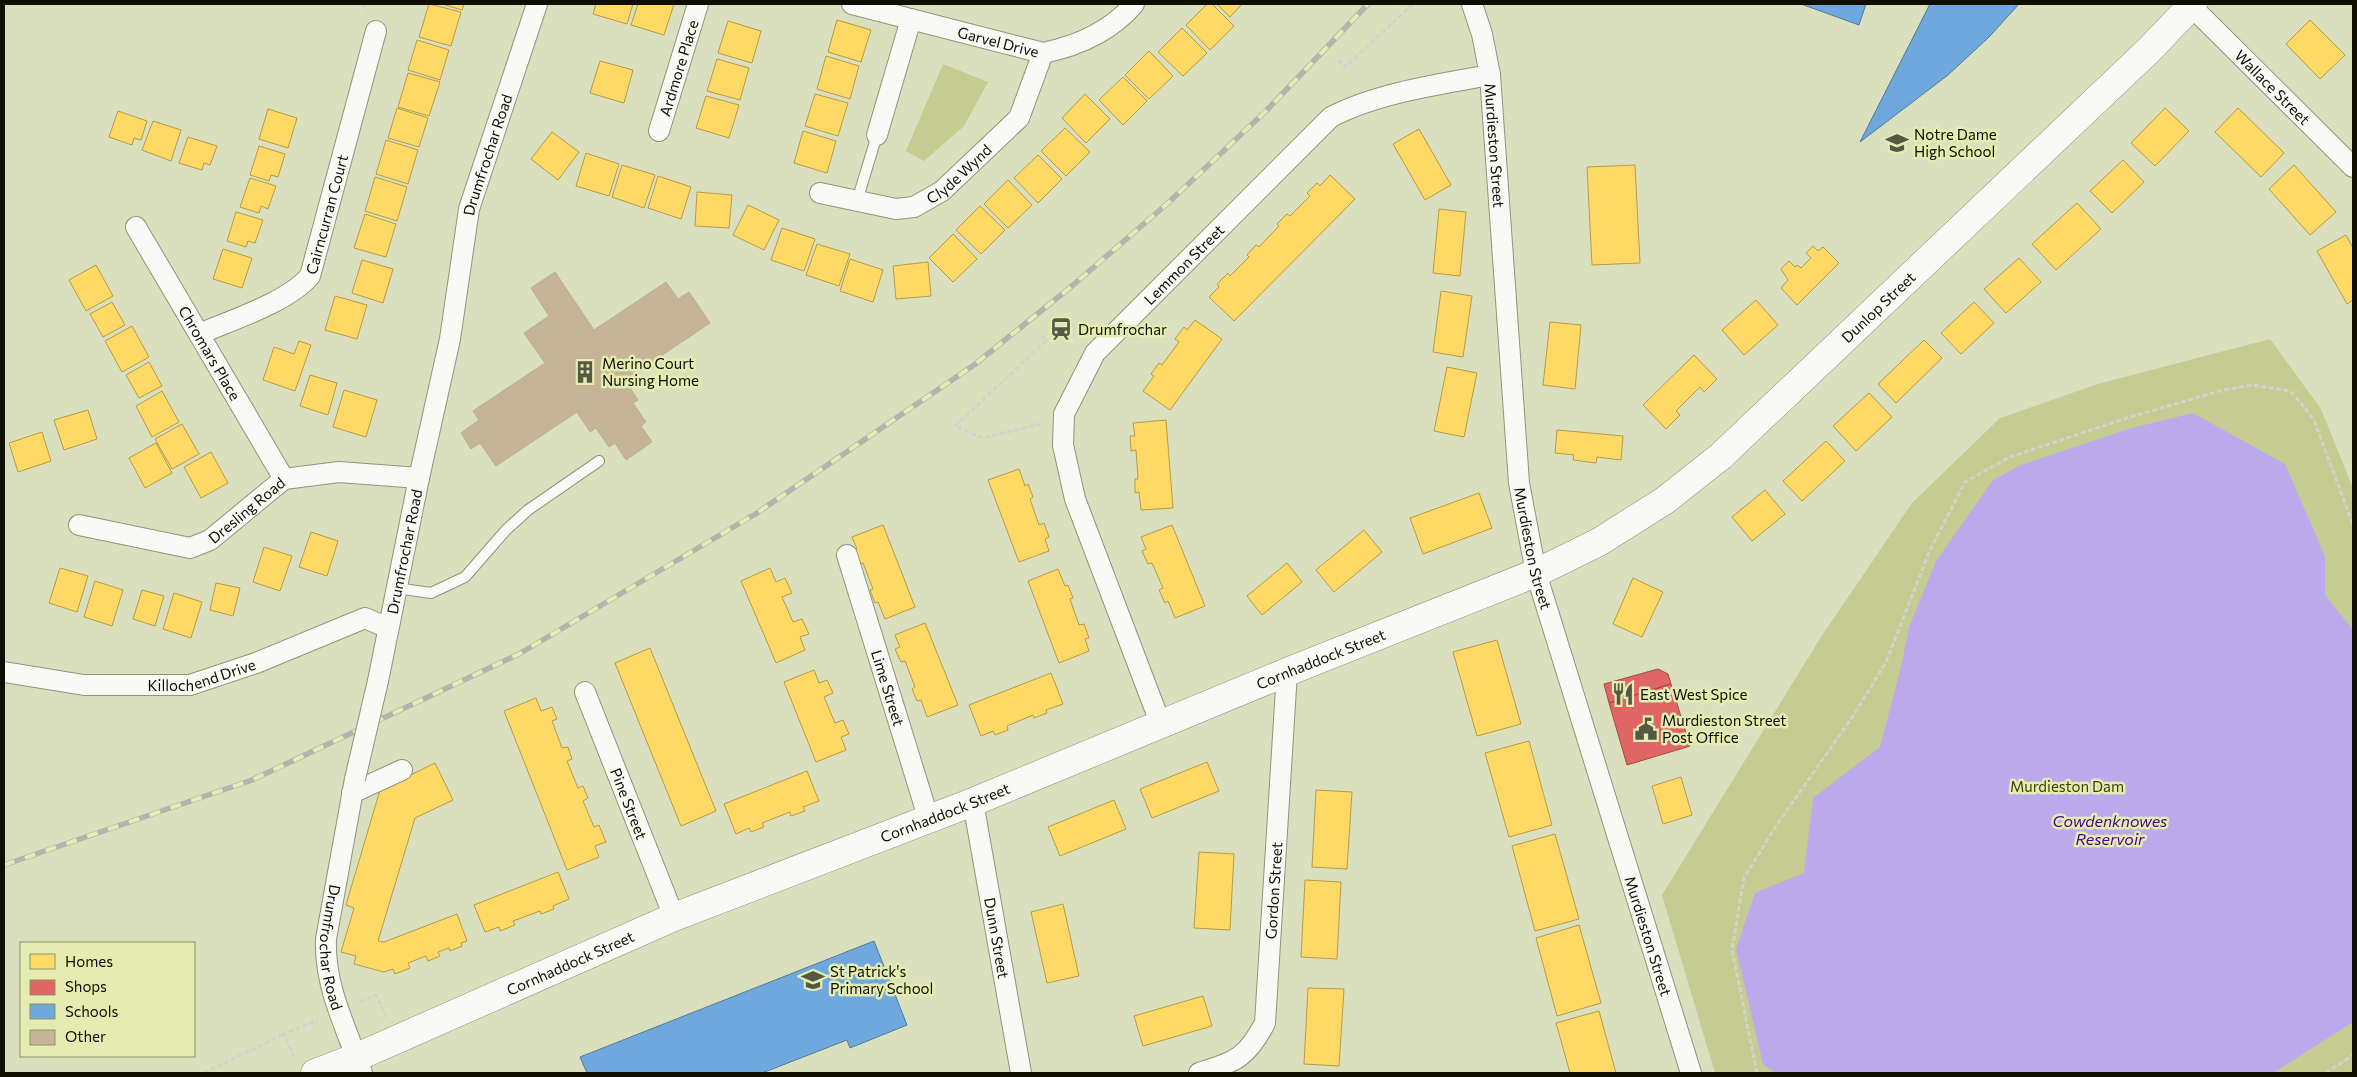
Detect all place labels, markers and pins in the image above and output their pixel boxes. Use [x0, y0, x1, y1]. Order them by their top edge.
place label: Notre Dame High School [1914, 125, 1997, 160]
school or university icon: Notre Dame High School [1884, 130, 1910, 156]
station icon: Drumfrochar [1048, 316, 1074, 342]
place label: Drumfrochar [1078, 320, 1167, 338]
place label: Merino Court Nursing Home [602, 354, 699, 389]
building icon: Merino Court Nursing Home [572, 359, 598, 385]
restaurant icon: East West Spice [1610, 681, 1636, 707]
place label: East West Spice [1640, 685, 1747, 703]
place label: Murdieston Street Post Office [1662, 711, 1787, 746]
public building icon: Murdieston Street Post Office [1633, 716, 1659, 742]
place label: St Patrick's Primary School [830, 962, 933, 997]
school or university icon: St Patrick's Primary School [800, 967, 826, 993]

